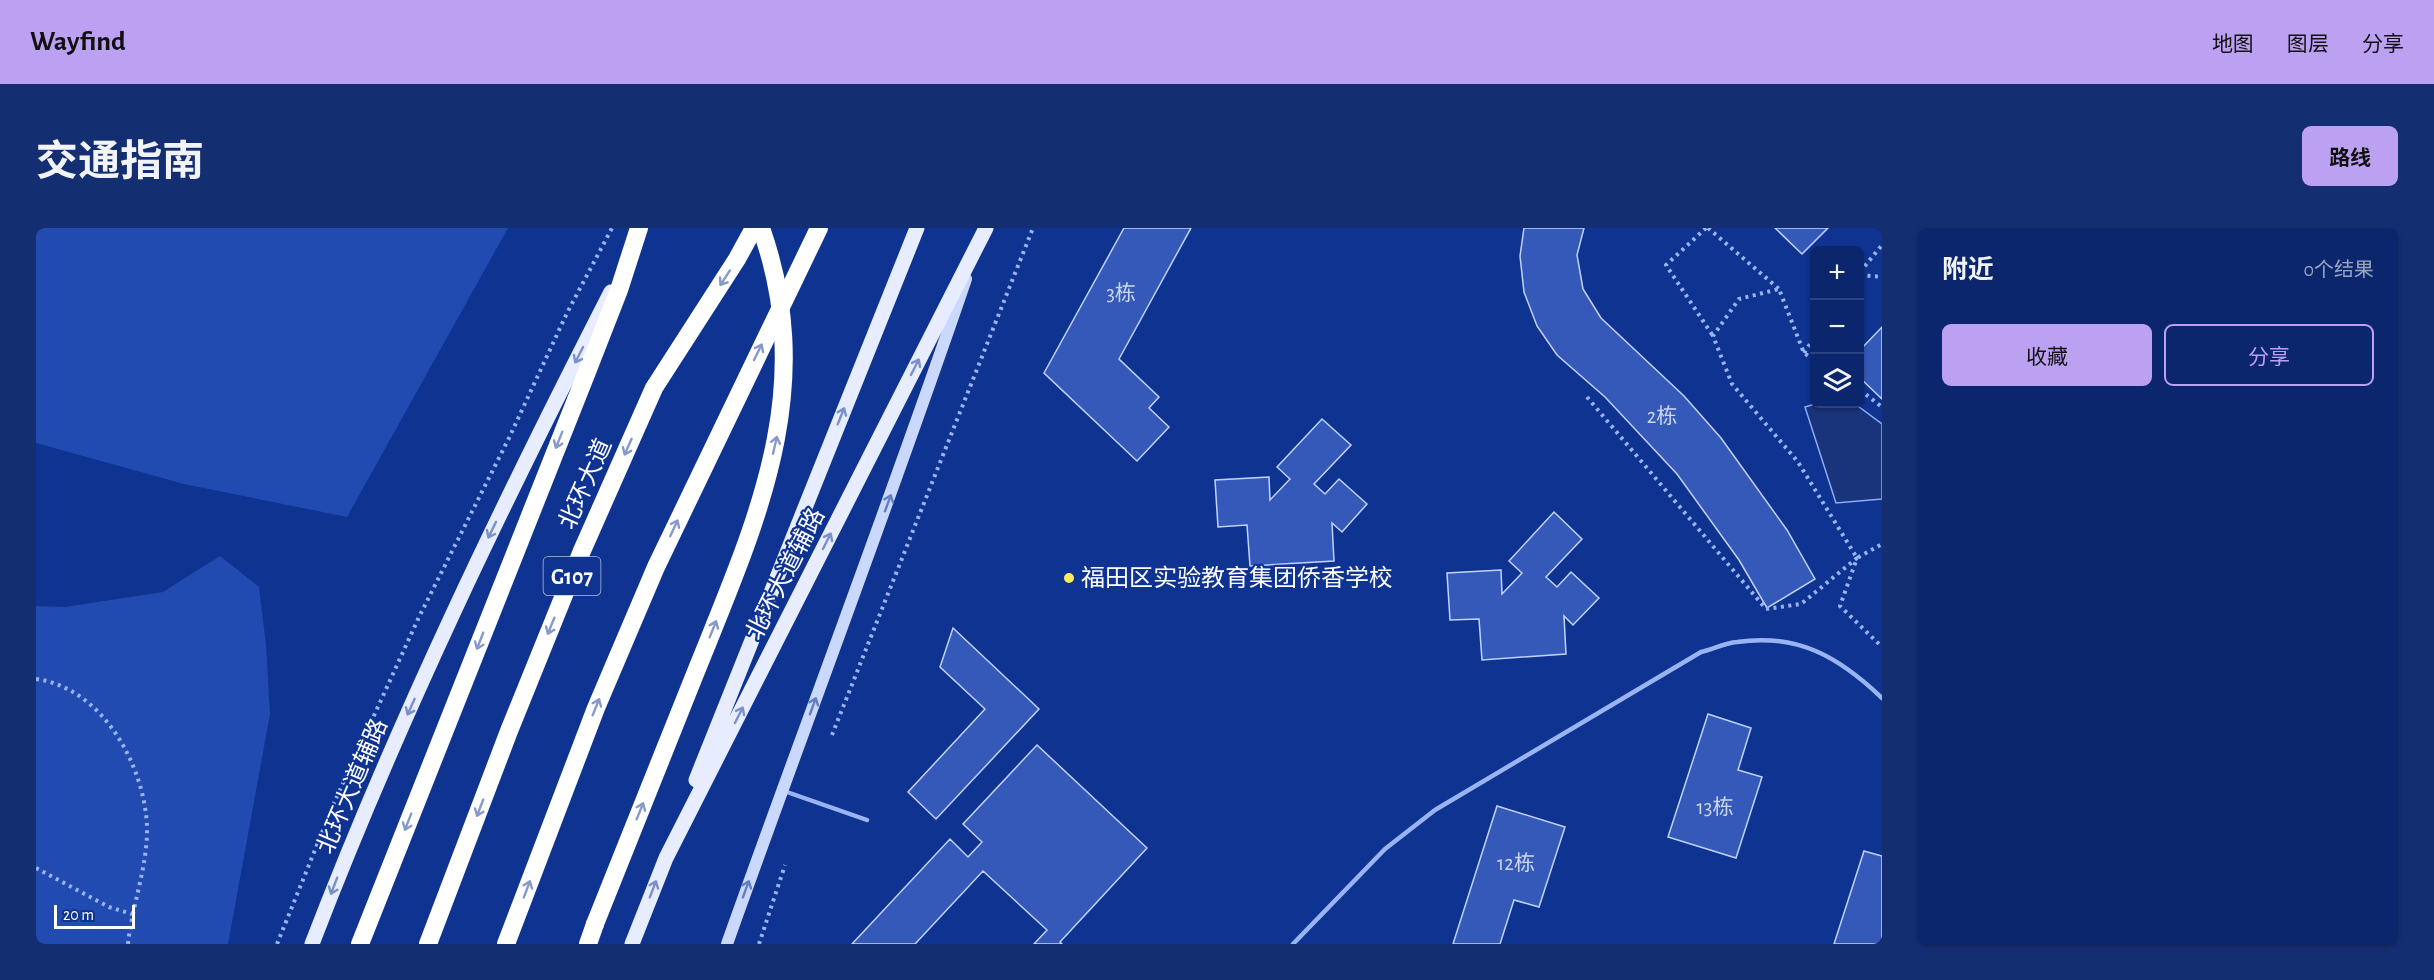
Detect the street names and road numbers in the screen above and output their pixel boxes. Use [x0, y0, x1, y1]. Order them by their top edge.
street label: 北环大道 [554, 435, 616, 533]
street label: 北环大道辅路 [741, 504, 829, 644]
road number: G107 [544, 557, 600, 595]
street label: 北环大道辅路 [312, 715, 392, 857]

